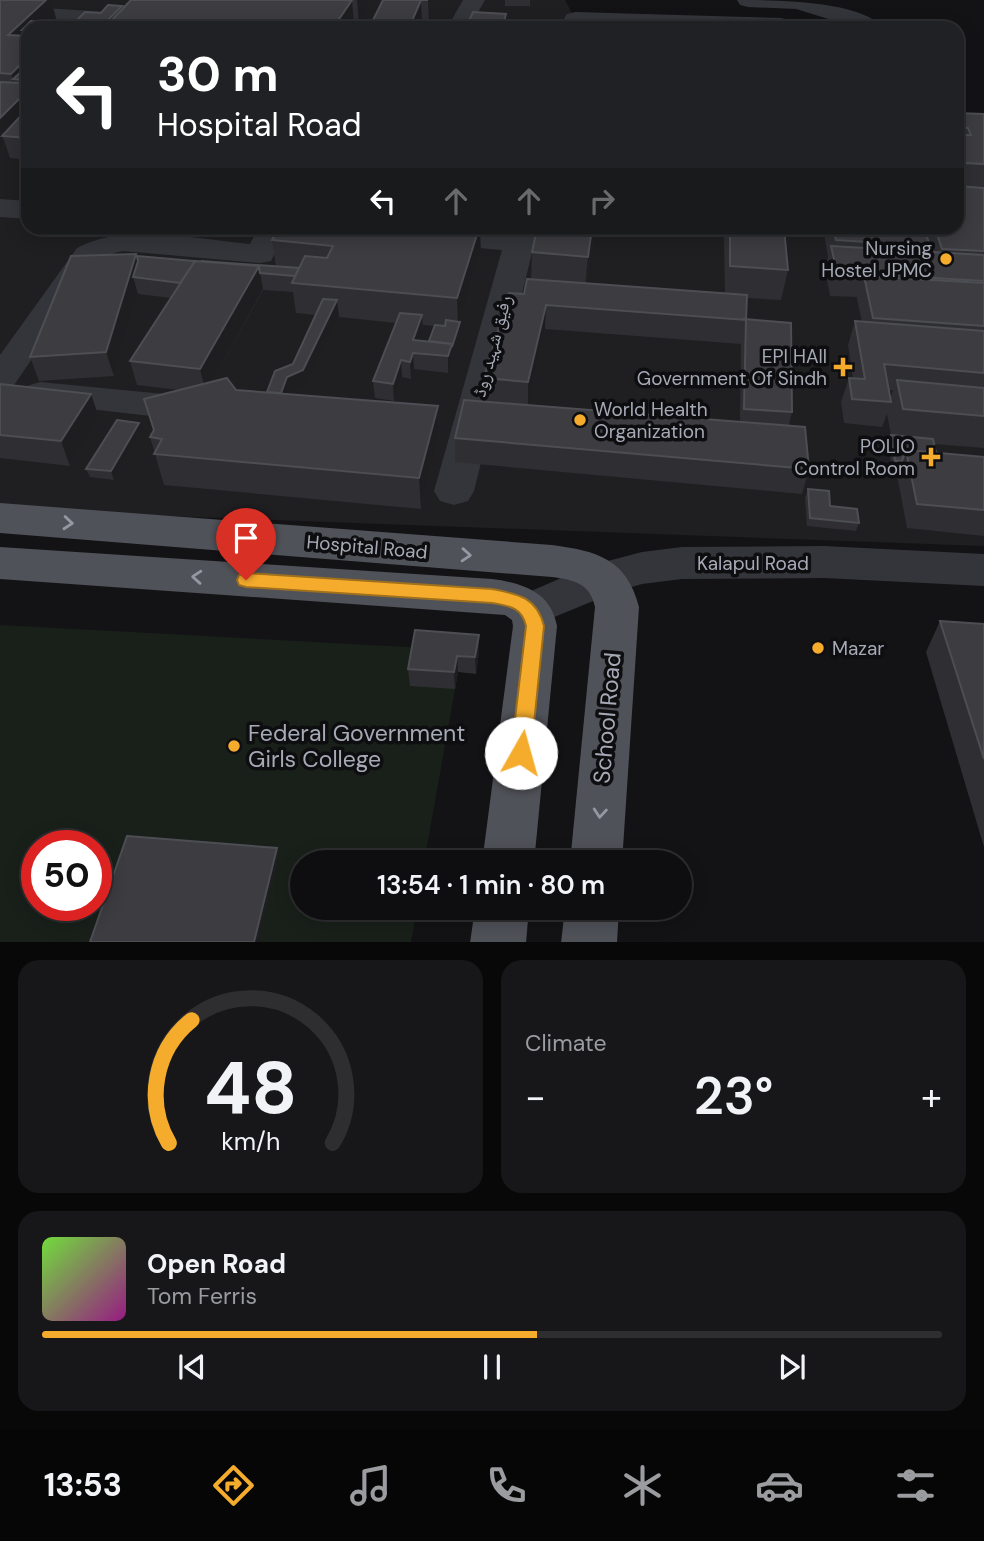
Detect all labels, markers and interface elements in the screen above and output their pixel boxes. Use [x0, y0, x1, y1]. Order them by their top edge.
text: 30 m [157, 42, 279, 106]
icon: left [42, 49, 133, 140]
text: Hospital Road [157, 104, 362, 146]
icon: left [364, 182, 402, 220]
icon: ahead [437, 182, 475, 220]
icon: ahead [510, 182, 548, 220]
icon: right [583, 182, 621, 220]
place label: Nursing Hostel JPMC [821, 236, 932, 283]
marker: Nursing Hostel JPMC [938, 251, 954, 267]
street label: رفیق شہید روڈ [466, 292, 518, 400]
place label: EPI HAll Government Of Sindh [637, 344, 827, 391]
marker: EPI HAll Government Of Sindh [833, 357, 853, 377]
place label: World Health Organization [594, 397, 708, 444]
marker: World Health Organization [572, 412, 588, 428]
place label: POLIO Control Room [794, 434, 915, 481]
marker: POLIO Control Room [921, 447, 941, 467]
pin [216, 508, 276, 580]
one-way arrow [63, 515, 74, 530]
icon: arrive [227, 519, 265, 557]
street label: Hospital Road [305, 529, 429, 565]
one-way arrow [461, 547, 472, 562]
street label: Kalapul Road [697, 551, 809, 576]
one-way arrow [191, 570, 202, 585]
place label: Mazar [832, 636, 884, 661]
marker: Mazar [810, 640, 826, 656]
street label: School Road [586, 651, 628, 785]
position arrow [484, 716, 558, 790]
place label: Federal Government Girls College [248, 718, 465, 774]
marker: Federal Government Girls College [226, 738, 242, 754]
one-way arrow [593, 808, 608, 819]
speed limit sign: 50 [21, 830, 112, 921]
text: 13:54 · 1 min · 80 m [377, 868, 605, 902]
text: Climate [525, 1028, 607, 1058]
text: 48 [204, 1041, 297, 1136]
text: 23° [694, 1062, 773, 1130]
text: − [525, 1072, 546, 1122]
text: + [921, 1072, 942, 1122]
text: km/h [221, 1124, 280, 1157]
text: Open Road [147, 1247, 286, 1281]
text: Tom Ferris [147, 1281, 257, 1311]
icon: previous [173, 1348, 211, 1386]
icon: pause [473, 1348, 511, 1386]
icon: next [773, 1348, 811, 1386]
icon: directions [209, 1461, 258, 1510]
icon: music [346, 1461, 395, 1510]
icon: phone [482, 1461, 531, 1510]
icon: climate [618, 1461, 667, 1510]
icon: car [755, 1461, 804, 1510]
icon: filters [891, 1461, 940, 1510]
text: 13:53 [44, 1464, 122, 1506]

